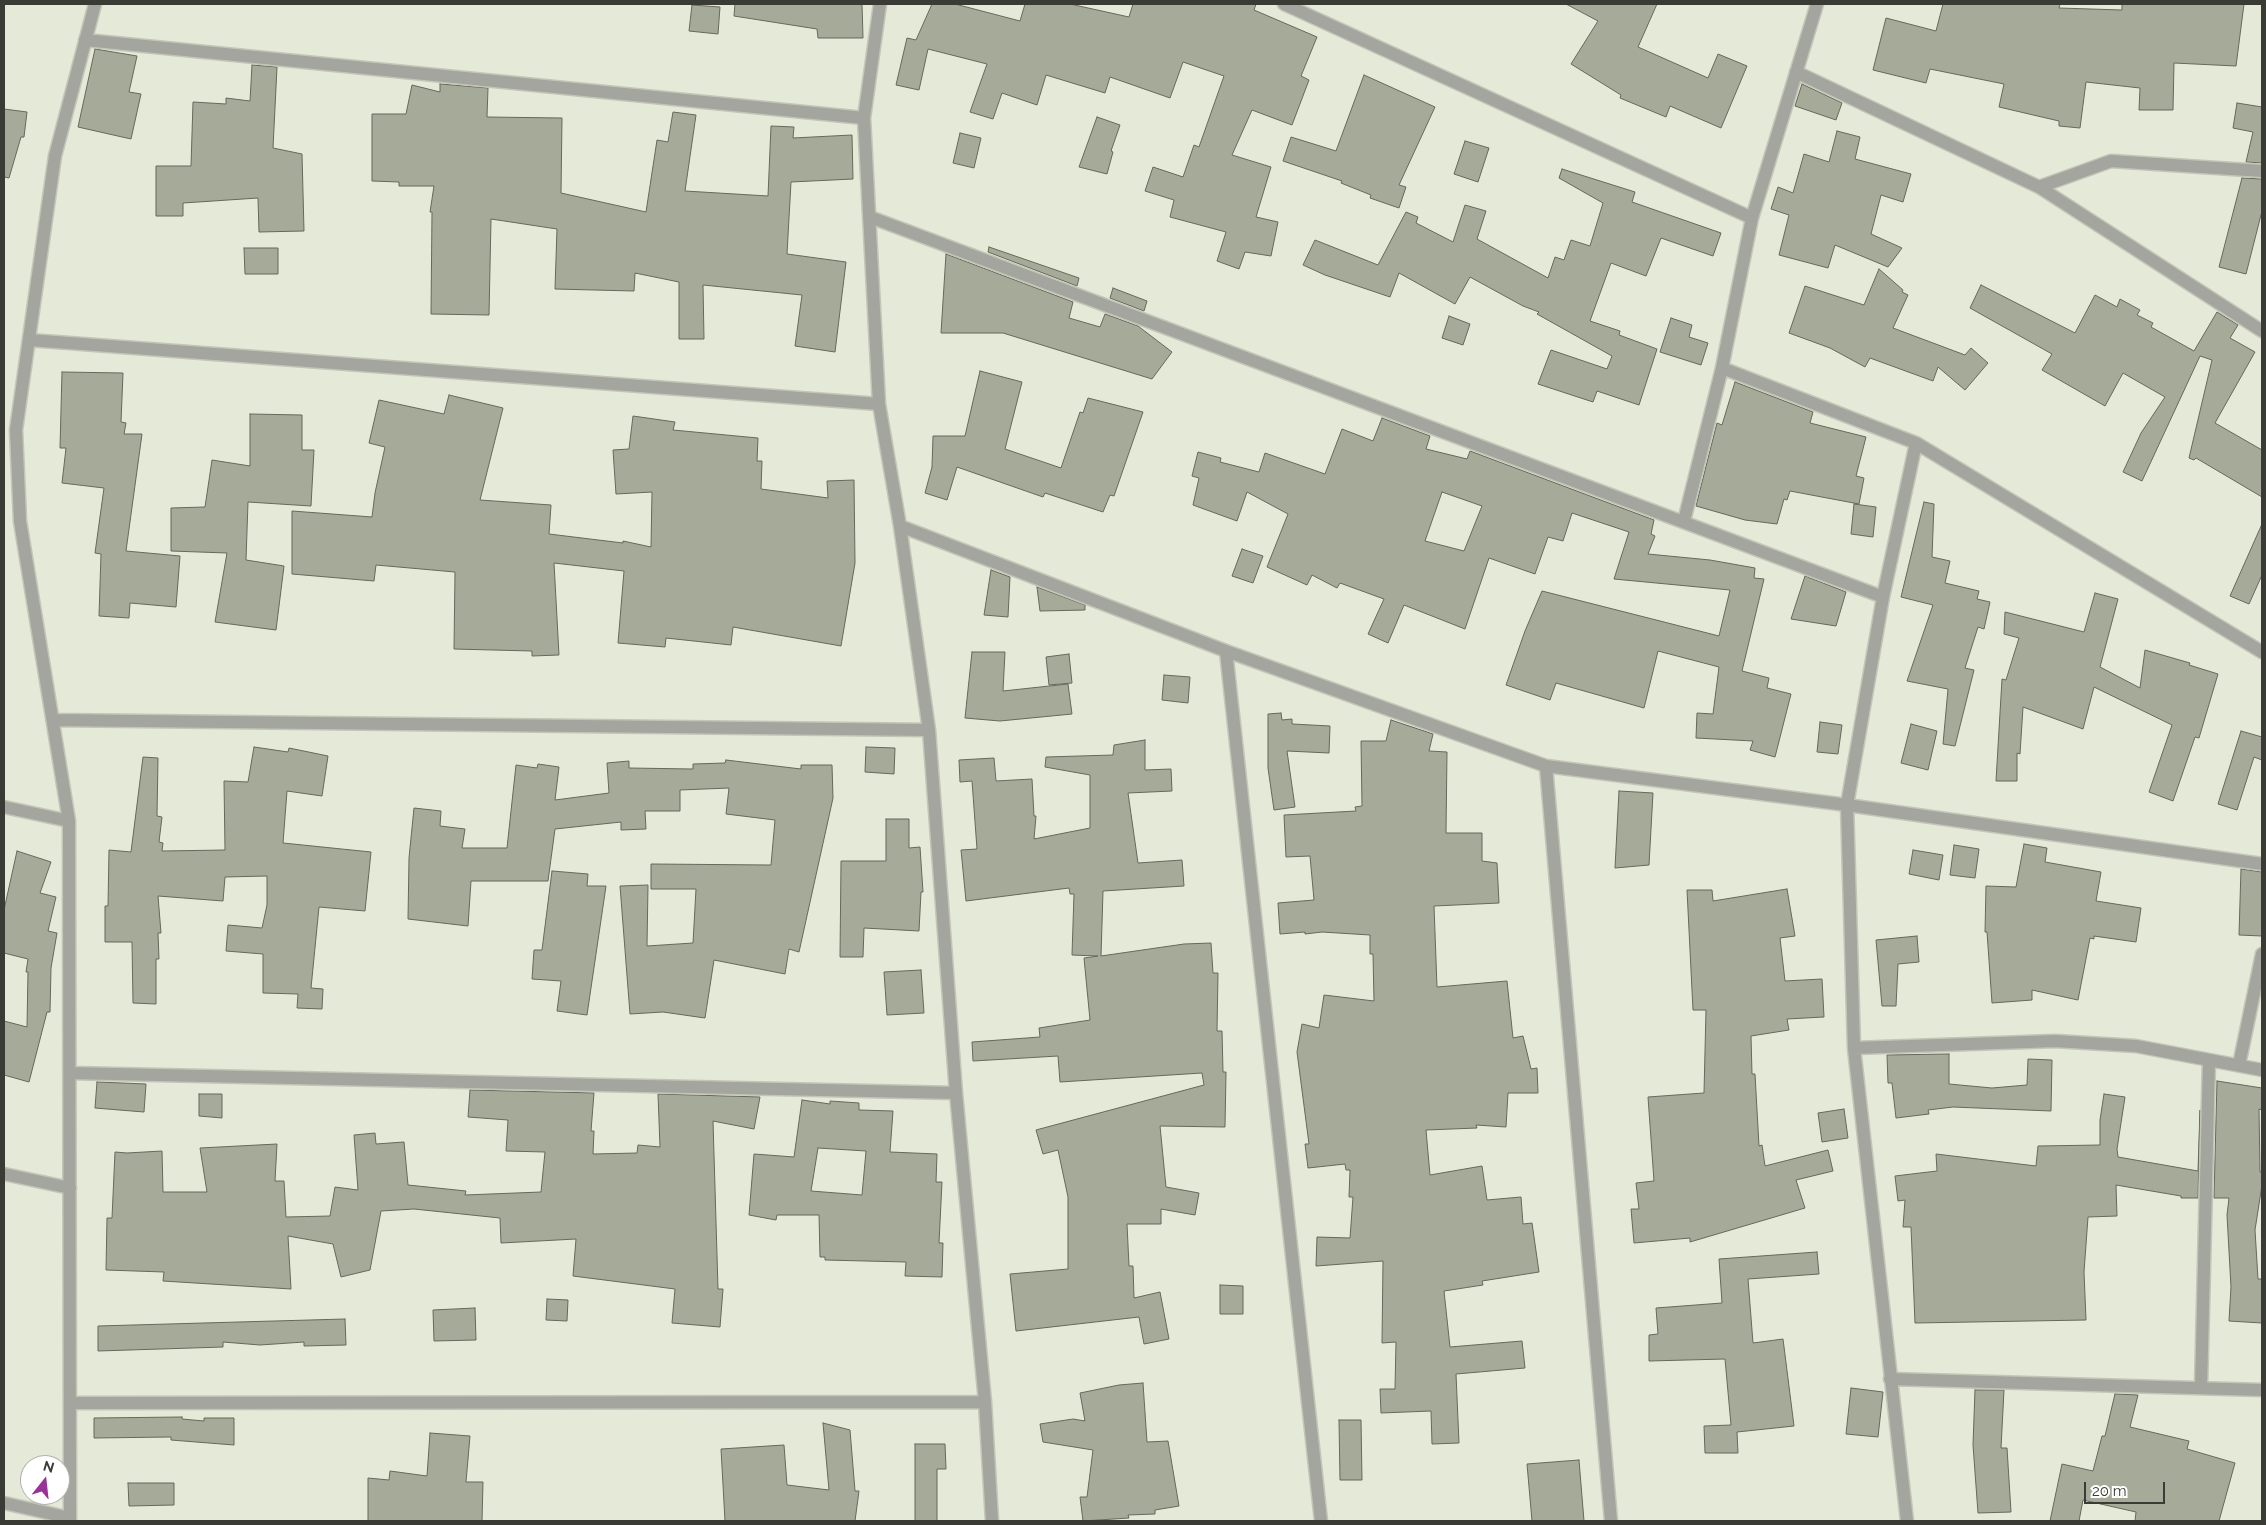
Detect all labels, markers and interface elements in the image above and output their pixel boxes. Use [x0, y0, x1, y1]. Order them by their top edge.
north arrow [20, 1455, 70, 1505]
text: N [42, 1457, 56, 1476]
scale bar [2086, 1472, 2167, 1504]
text: 20 m [2092, 1482, 2127, 1500]

